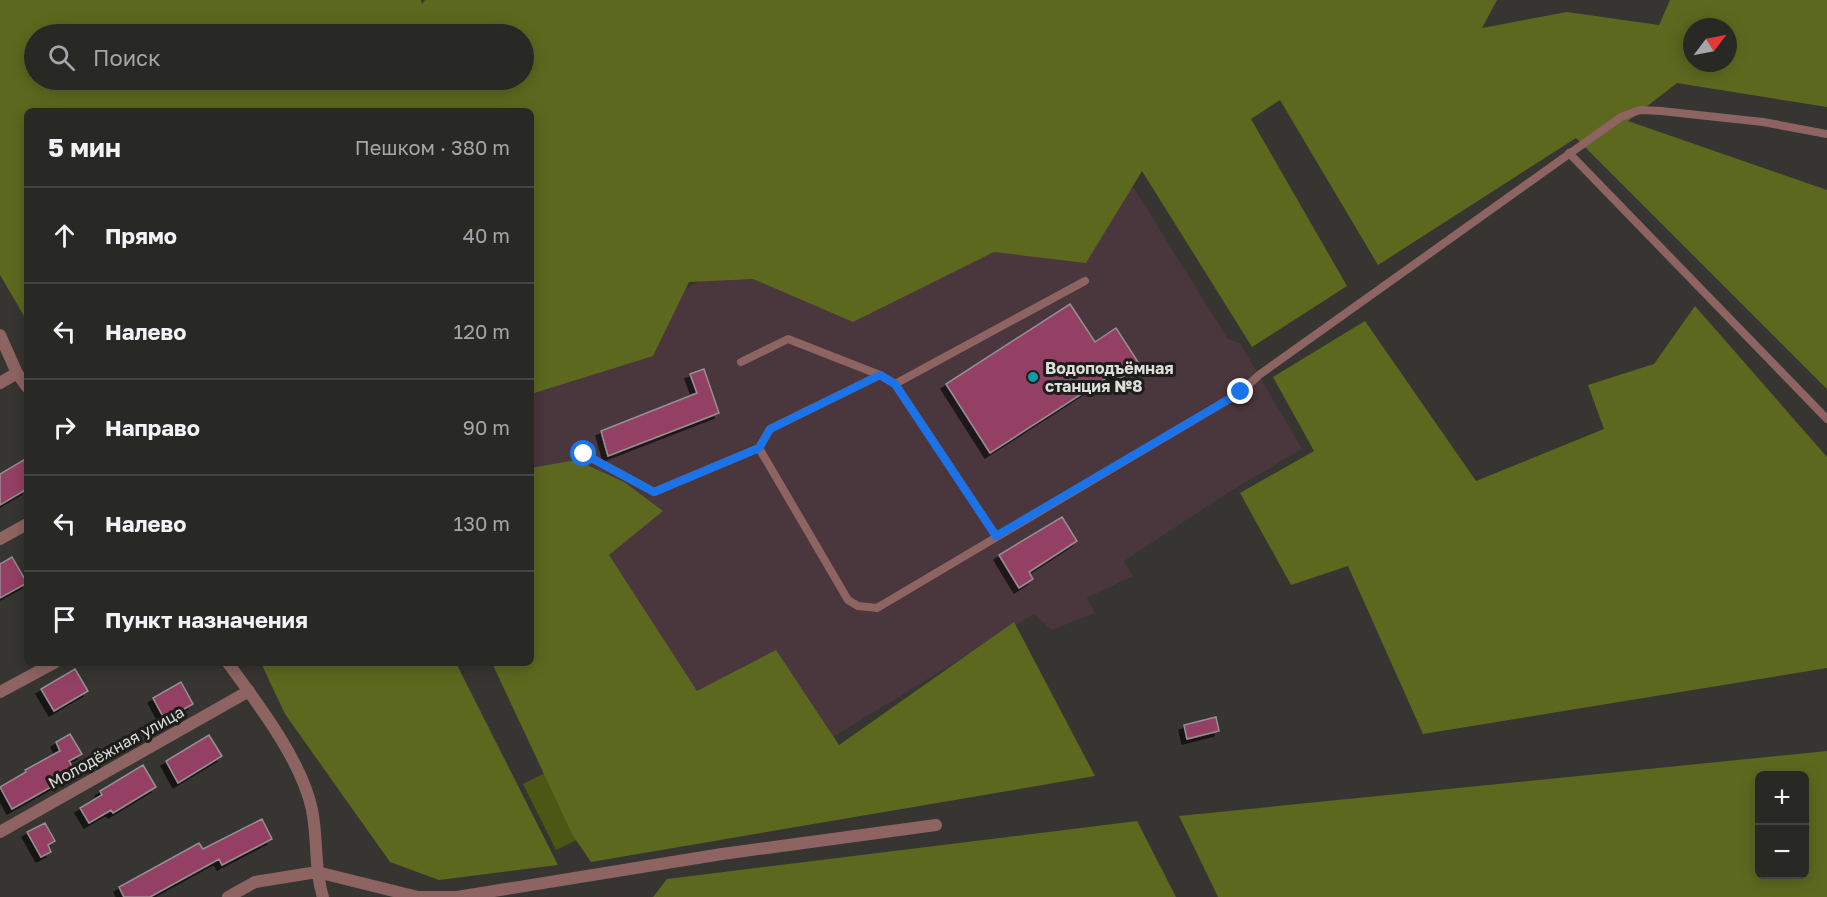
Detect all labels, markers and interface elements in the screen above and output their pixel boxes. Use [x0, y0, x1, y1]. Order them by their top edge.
north arrow [1683, 18, 1737, 72]
search box [24, 24, 534, 90]
icon: search [45, 41, 78, 74]
text: Поиск [93, 44, 161, 71]
text: 5 мин [48, 132, 121, 163]
text: Пешком · 380 m [355, 135, 510, 159]
icon: ahead [48, 219, 81, 252]
text: Прямо [105, 222, 177, 249]
text: 40 m [463, 223, 510, 247]
icon: left [48, 315, 81, 348]
text: Налево [105, 318, 187, 345]
text: 120 m [454, 319, 510, 343]
place label: Водоподъёмная станция №8 [1045, 358, 1174, 396]
marker: Водоподъёмная станция №8 [1026, 370, 1040, 384]
route end [1227, 378, 1253, 404]
icon: right [48, 411, 81, 444]
text: Направо [105, 414, 200, 441]
text: 90 m [463, 415, 510, 439]
route start [570, 440, 596, 466]
icon: left [48, 507, 81, 540]
text: Налево [105, 510, 187, 537]
text: 130 m [454, 511, 510, 535]
icon: arrive [48, 603, 81, 636]
text: Пункт назначения [105, 606, 308, 633]
street label: Молодёжная улица [45, 701, 187, 793]
map controls [1755, 771, 1809, 879]
button: + [1755, 771, 1809, 825]
button: − [1755, 825, 1809, 879]

